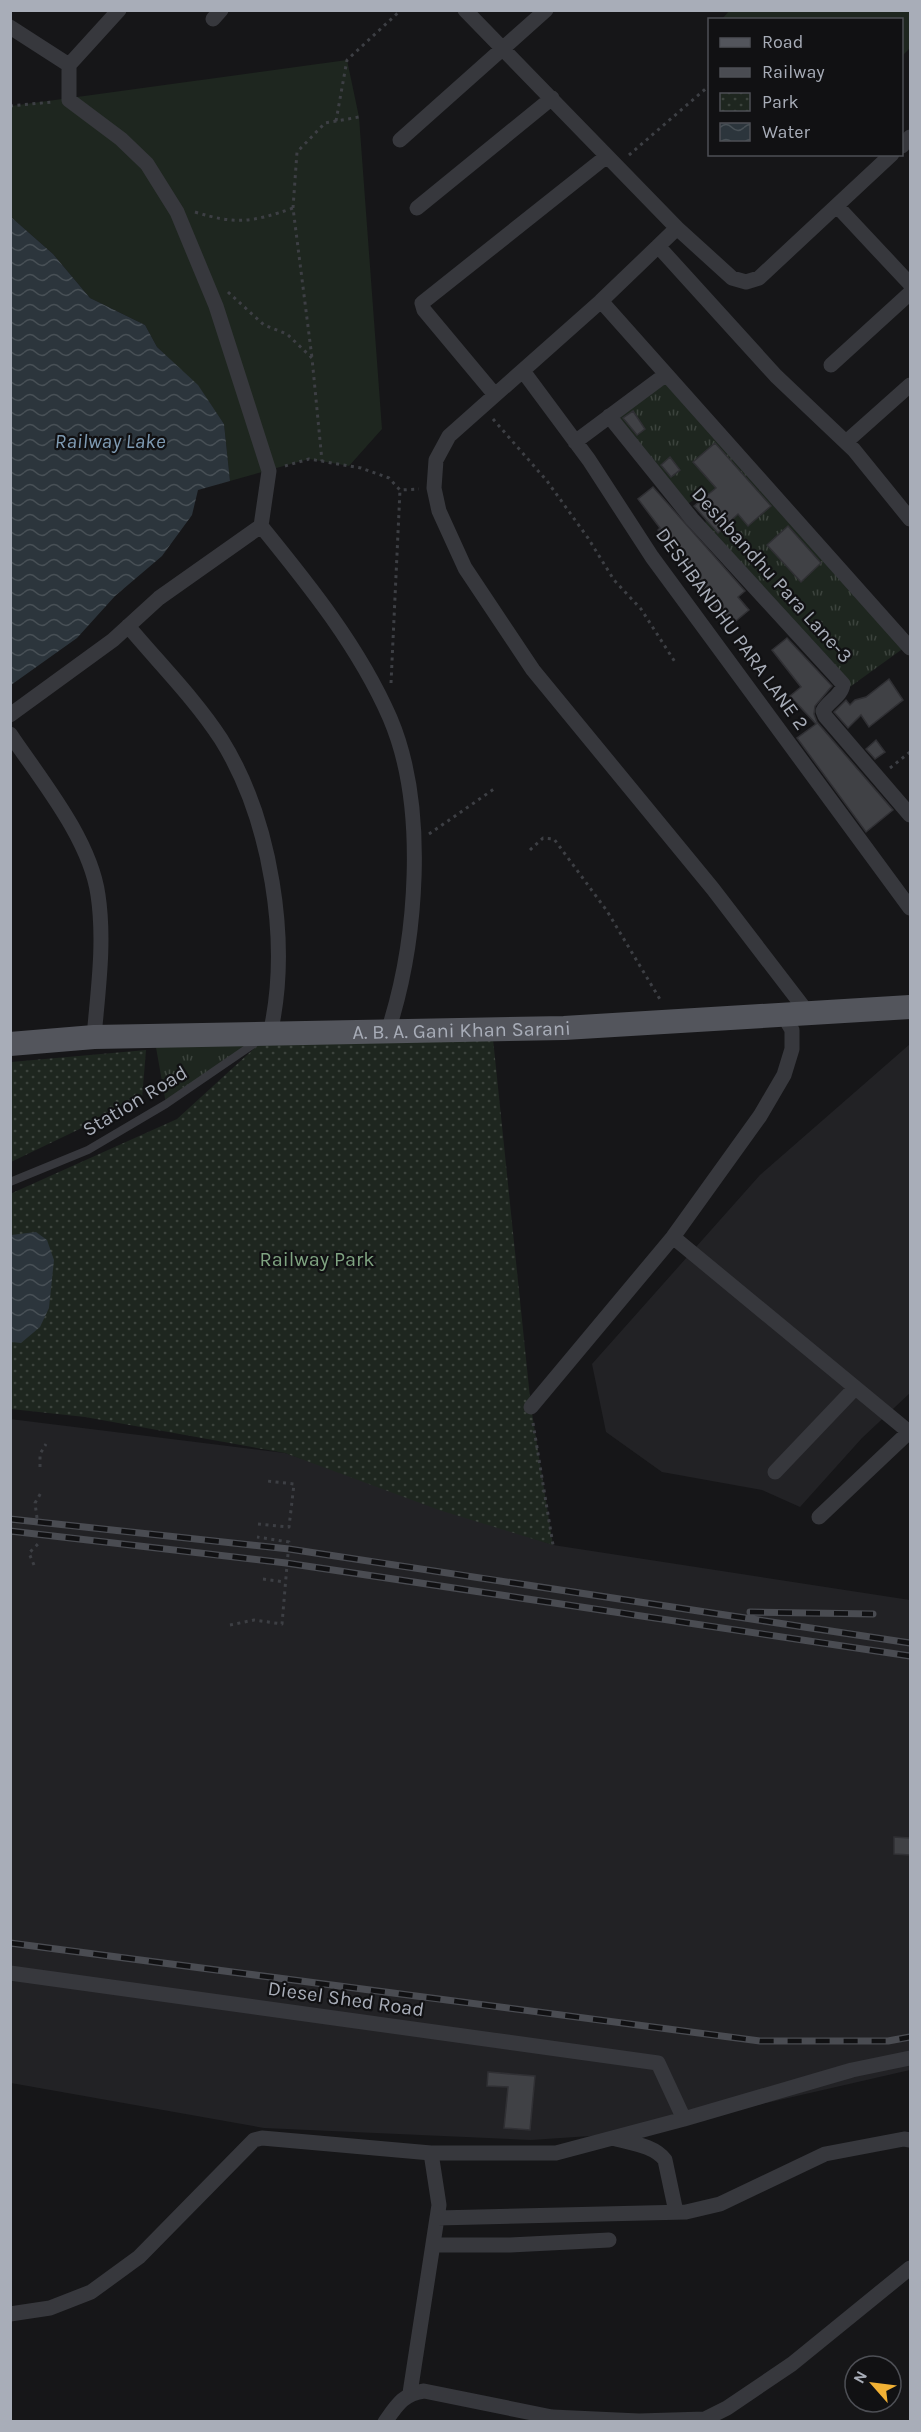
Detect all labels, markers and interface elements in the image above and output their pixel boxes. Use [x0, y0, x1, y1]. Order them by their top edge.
legend [708, 18, 903, 156]
text: Road [762, 31, 803, 53]
text: Railway [762, 61, 825, 83]
text: Park [762, 91, 799, 113]
text: Water [762, 121, 810, 143]
water label: Railway Lake [55, 429, 166, 453]
street label: Deshbandhu Para Lane-3 [687, 482, 857, 668]
street label: DESHBANDHU PARA LANE 2 [651, 523, 813, 735]
street label: A. B. A. Gani Khan Sarani [352, 1016, 572, 1044]
street label: Station Road [79, 1061, 191, 1141]
park label: Railway Park [260, 1248, 374, 1271]
street label: Diesel Shed Road [266, 1977, 426, 2021]
north arrow [843, 2354, 903, 2414]
text: N [849, 2368, 871, 2387]

